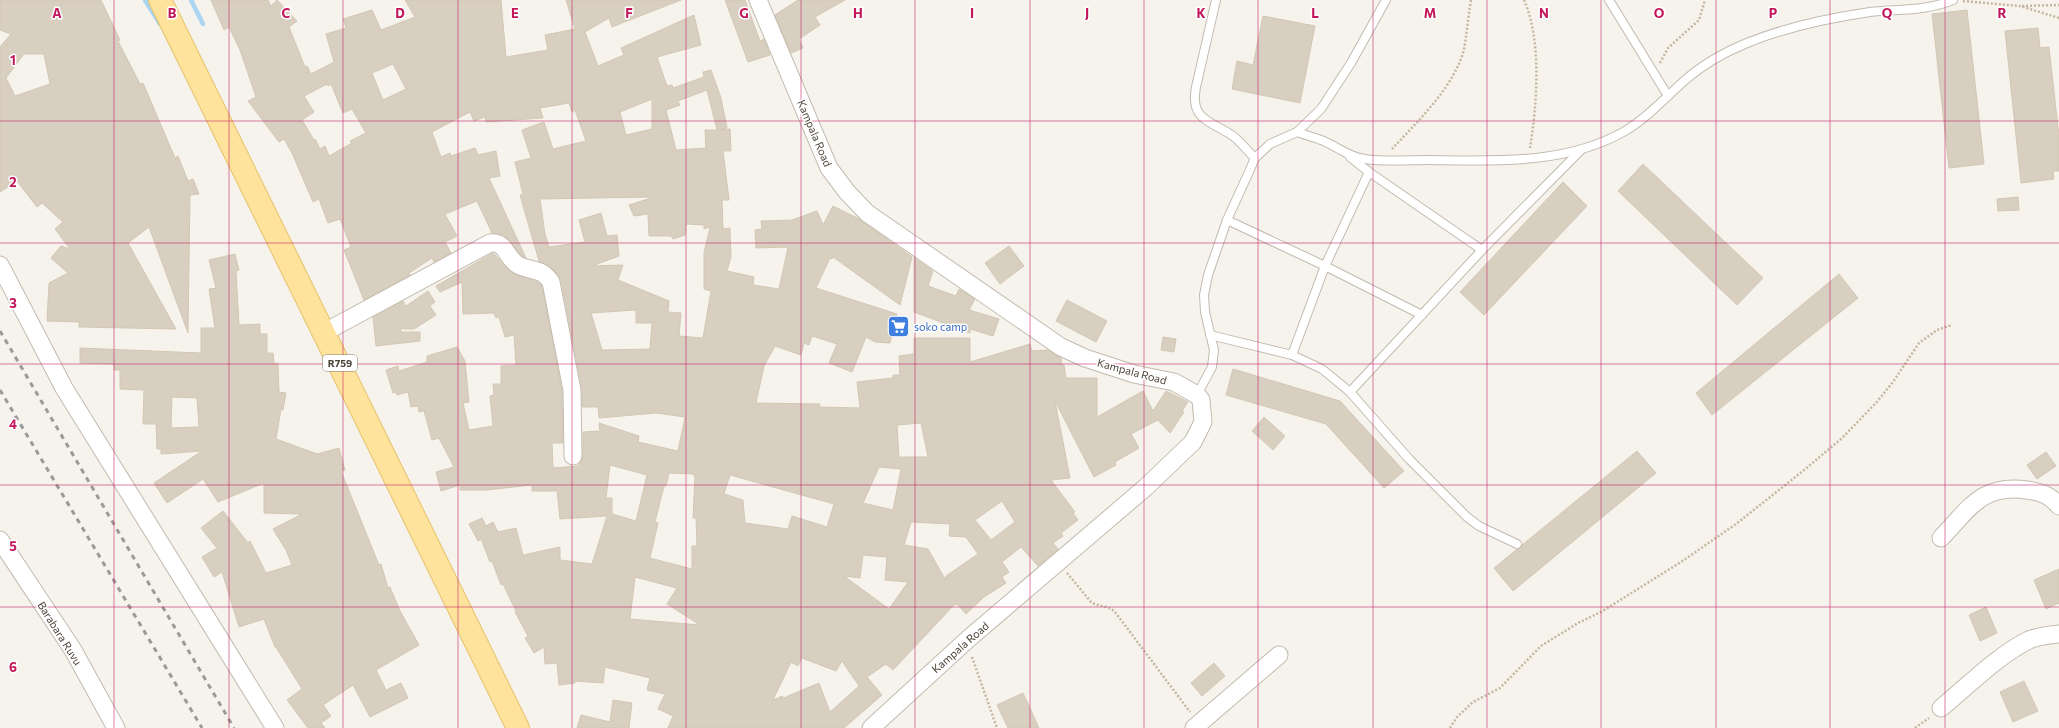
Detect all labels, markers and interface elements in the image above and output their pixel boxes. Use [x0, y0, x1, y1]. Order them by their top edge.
text: A [52, 5, 62, 21]
text: B [168, 5, 177, 21]
text: C [282, 5, 291, 21]
text: D [395, 5, 405, 21]
text: E [511, 5, 519, 21]
text: F [625, 5, 633, 21]
text: G [739, 5, 749, 21]
text: H [853, 5, 863, 21]
text: I [970, 5, 974, 21]
text: J [1085, 5, 1089, 21]
text: K [1196, 5, 1206, 21]
text: L [1311, 5, 1319, 21]
text: M [1424, 5, 1436, 21]
text: N [1539, 5, 1549, 21]
text: O [1654, 5, 1665, 21]
text: P [1769, 5, 1778, 21]
text: Q [1882, 5, 1893, 21]
text: R [1998, 5, 2007, 21]
text: 1 [10, 52, 16, 68]
street label: Kampala Road [795, 98, 835, 168]
text: 2 [9, 174, 17, 190]
text: 3 [9, 295, 17, 311]
supermarket icon: soko camp [886, 313, 912, 339]
place label: soko camp [914, 320, 967, 333]
road number: R759 [323, 355, 357, 371]
street label: Kampala Road [1096, 355, 1168, 387]
text: 4 [9, 416, 17, 432]
text: 5 [9, 538, 17, 554]
street label: Barabara Ruvu [35, 599, 85, 667]
street label: Kampala Road [929, 619, 991, 675]
text: 6 [9, 659, 17, 675]

